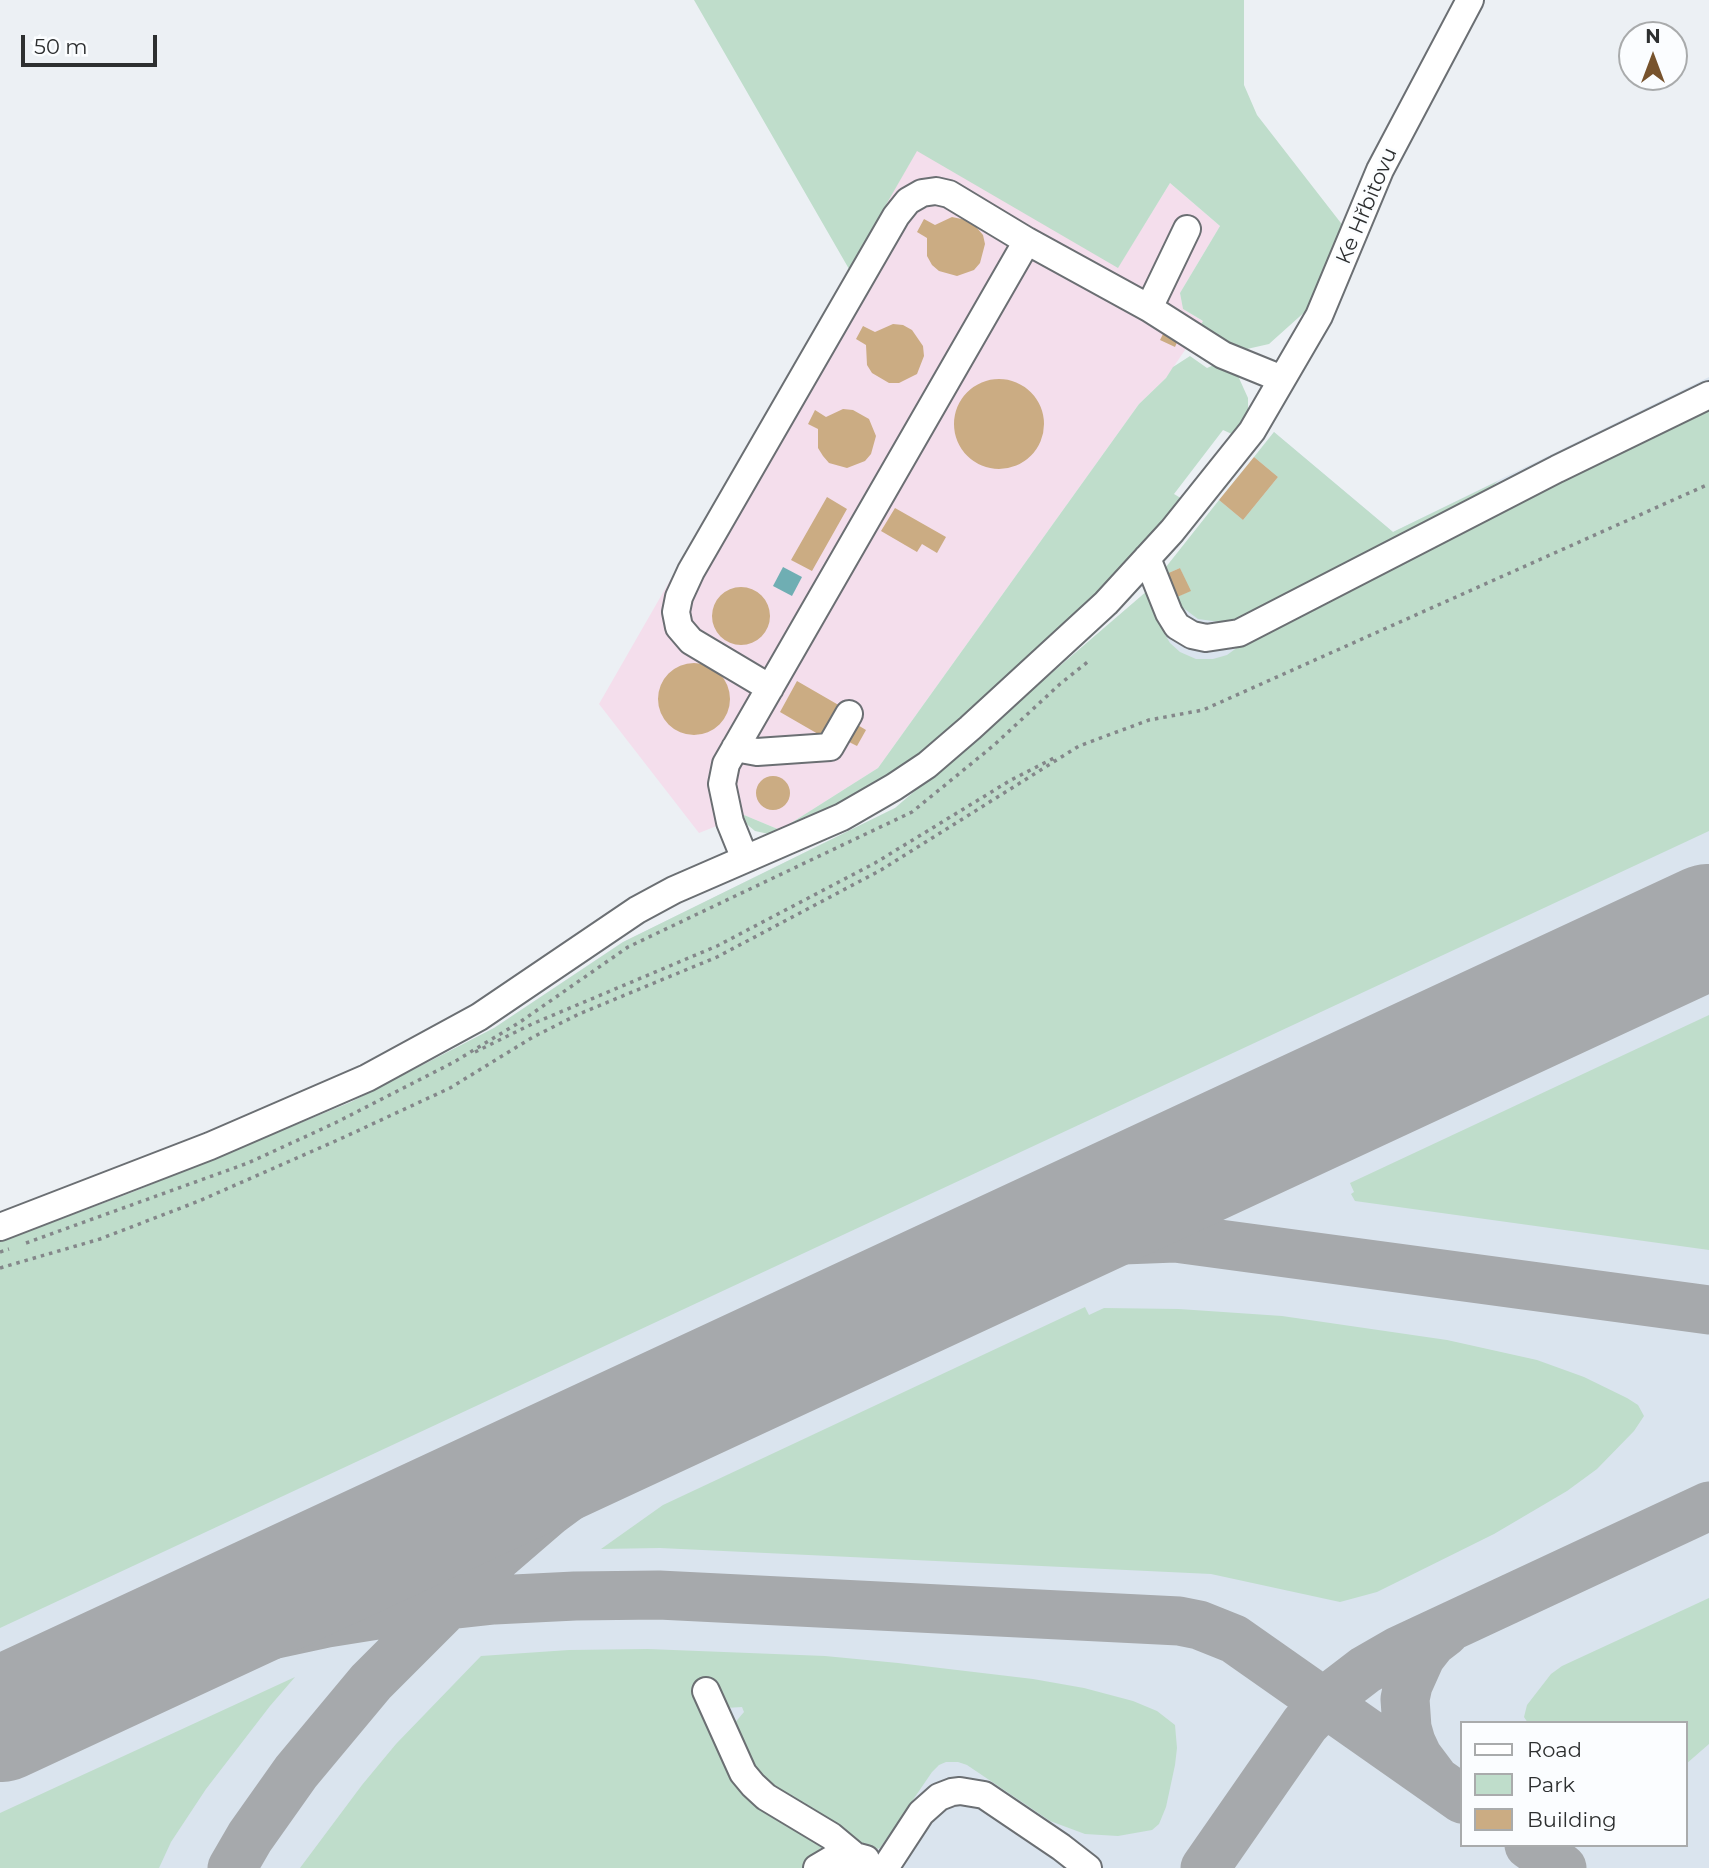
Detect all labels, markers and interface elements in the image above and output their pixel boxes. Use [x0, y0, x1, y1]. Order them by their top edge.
scale bar [24, 21, 161, 65]
north arrow [1618, 21, 1688, 91]
text: N [1645, 25, 1661, 48]
text: 50 m [34, 34, 88, 59]
street label: Ke Hřbitovu [1331, 144, 1403, 268]
legend [1460, 1721, 1688, 1847]
text: Road [1527, 1737, 1582, 1762]
text: Park [1527, 1772, 1575, 1797]
text: Building [1527, 1807, 1617, 1832]

